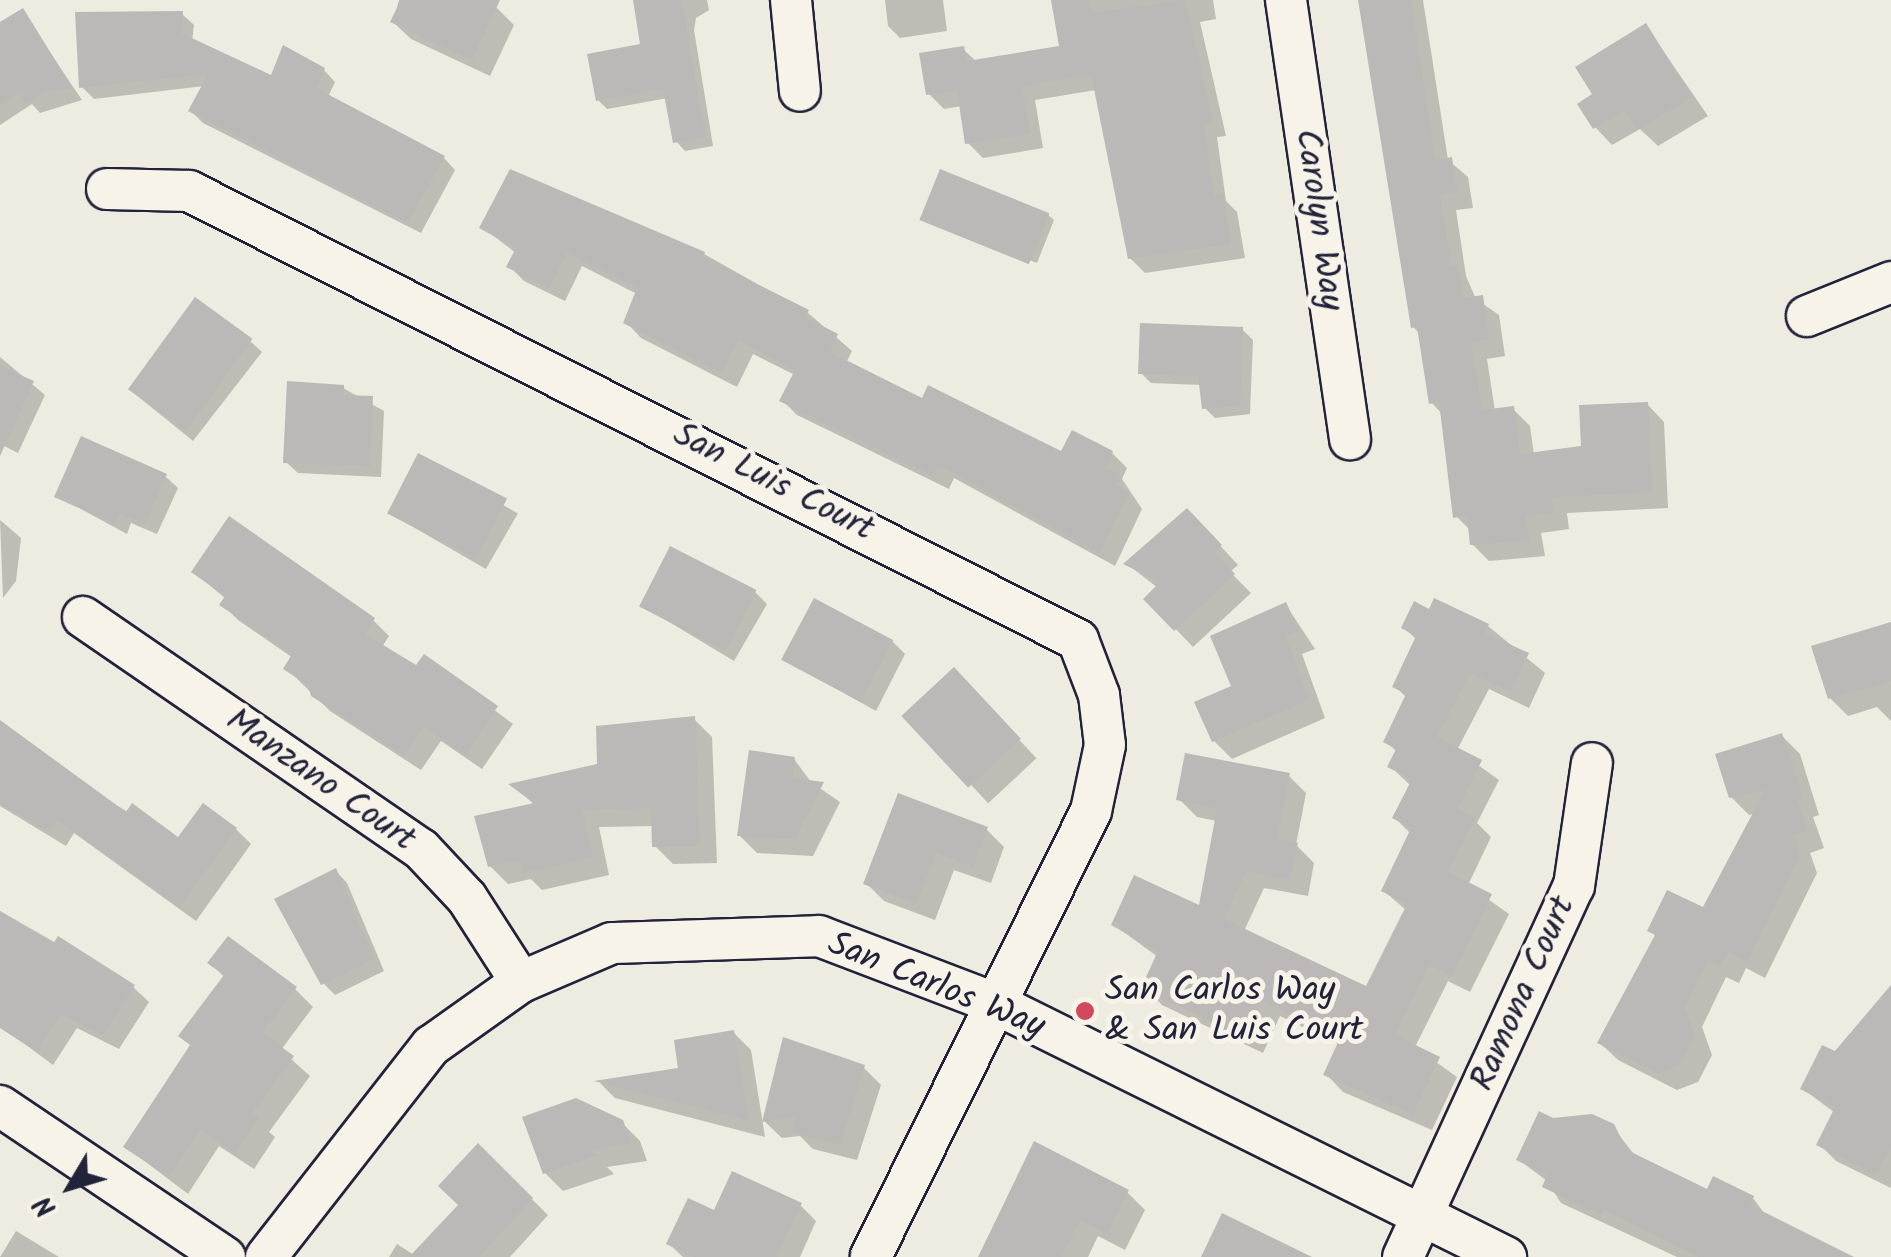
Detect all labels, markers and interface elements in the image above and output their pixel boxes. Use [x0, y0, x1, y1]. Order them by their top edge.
street label: Carolyn Way [1284, 127, 1352, 313]
street label: San Luis Court [666, 414, 880, 552]
street label: Manzano Court [217, 700, 423, 862]
street label: Ramona Court [1462, 890, 1586, 1098]
street label: San Carlos Way [821, 923, 1051, 1049]
place label: San Carlos Way & San Luis Court [1105, 970, 1363, 1052]
marker: San Carlos Way & San Luis Court [1074, 1000, 1096, 1022]
north arrow [20, 1137, 120, 1237]
text: N [23, 1185, 69, 1227]

